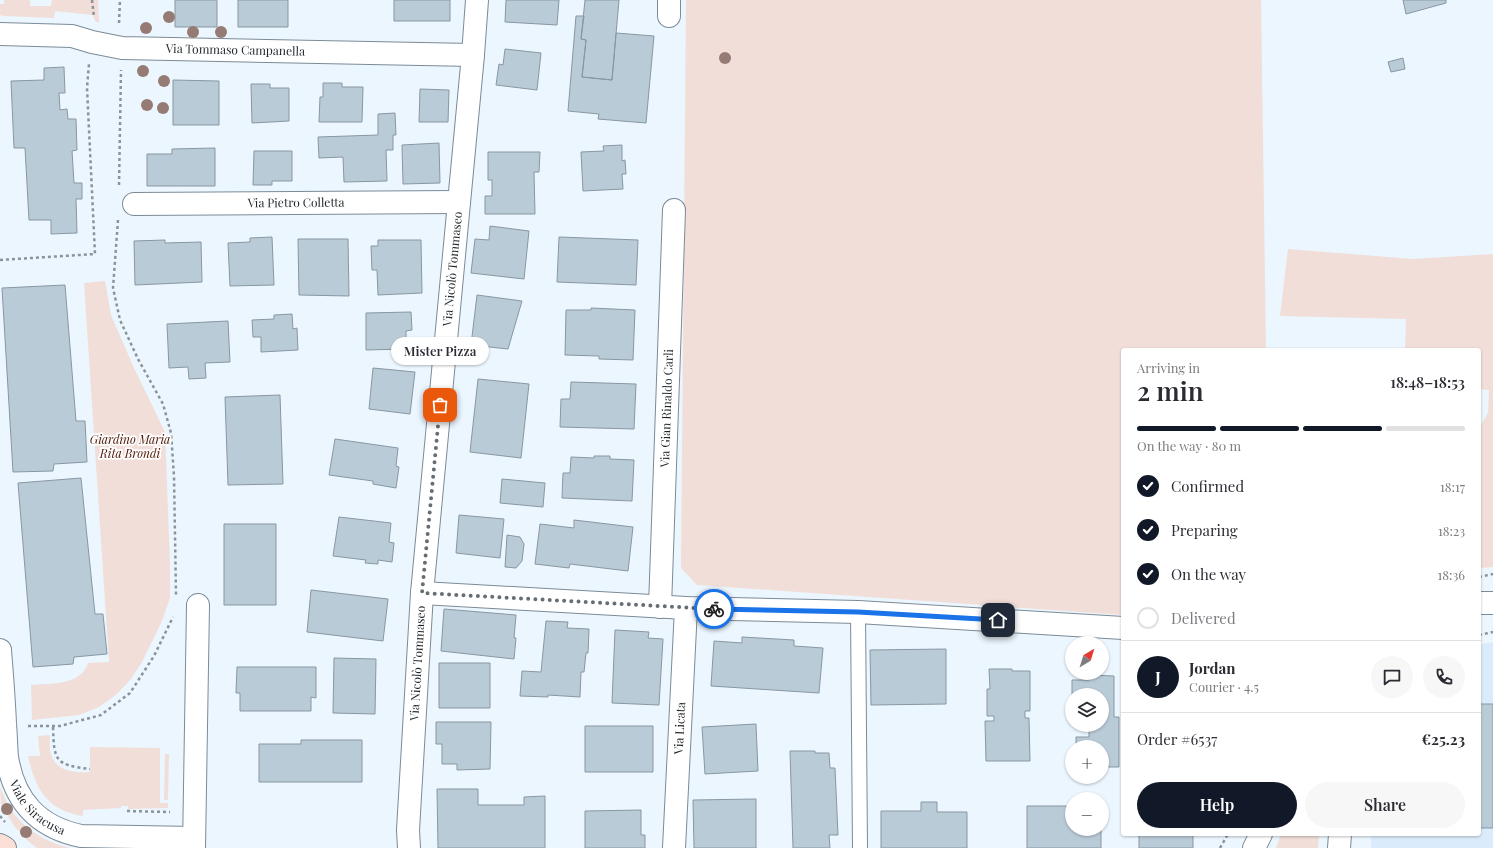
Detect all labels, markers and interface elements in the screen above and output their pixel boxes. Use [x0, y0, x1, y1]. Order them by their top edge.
street label: Via Tommaso Campanella [165, 40, 305, 59]
street label: Via Pietro Colletta [247, 194, 344, 210]
street label: Via Nicolò Tommaseo [438, 210, 465, 328]
callout: Mister Pizza [391, 337, 489, 365]
text: Mister Pizza [404, 342, 476, 359]
street label: Via Gian Rinaldo Carli [656, 348, 676, 469]
text: Arriving in [1137, 359, 1200, 376]
text: 18:48–18:53 [1390, 372, 1465, 392]
text: 2 min [1137, 373, 1203, 408]
pin [423, 388, 457, 422]
icon: bag [429, 394, 451, 416]
park label: Giardino Maria Rita Brondi [90, 431, 170, 461]
text: On the way · 80 m [1137, 437, 1241, 454]
icon: check [1137, 475, 1159, 497]
text: Confirmed [1171, 476, 1244, 496]
text: 18:17 [1440, 478, 1465, 495]
icon: check [1137, 519, 1159, 541]
text: Preparing [1171, 520, 1238, 540]
text: 18:23 [1438, 522, 1465, 539]
icon: check [1137, 563, 1159, 585]
text: On the way [1171, 564, 1246, 584]
text: 18:36 [1437, 566, 1465, 583]
courier [694, 589, 734, 629]
icon: bike [703, 598, 725, 620]
pin [981, 603, 1015, 637]
street label: Via Nicolò Tommaseo [405, 605, 428, 722]
text: Delivered [1171, 608, 1236, 628]
icon: home [987, 609, 1009, 631]
north arrow [1065, 636, 1109, 680]
map controls [1065, 636, 1109, 836]
button: chat [1371, 656, 1413, 698]
button: phone [1423, 656, 1465, 698]
text: Jordan [1189, 658, 1235, 678]
text: J [1155, 667, 1161, 687]
text: Courier · 4.5 [1189, 678, 1259, 695]
button: layers [1065, 688, 1109, 732]
street label: Via Licata [670, 702, 688, 756]
text: Order #6537 [1137, 729, 1217, 749]
text: €25.23 [1421, 729, 1465, 749]
button: + [1065, 740, 1109, 784]
street label: Viale Siracusa [6, 776, 68, 838]
button: Help [1137, 782, 1297, 828]
button: Share [1305, 782, 1465, 828]
button: − [1065, 792, 1109, 836]

